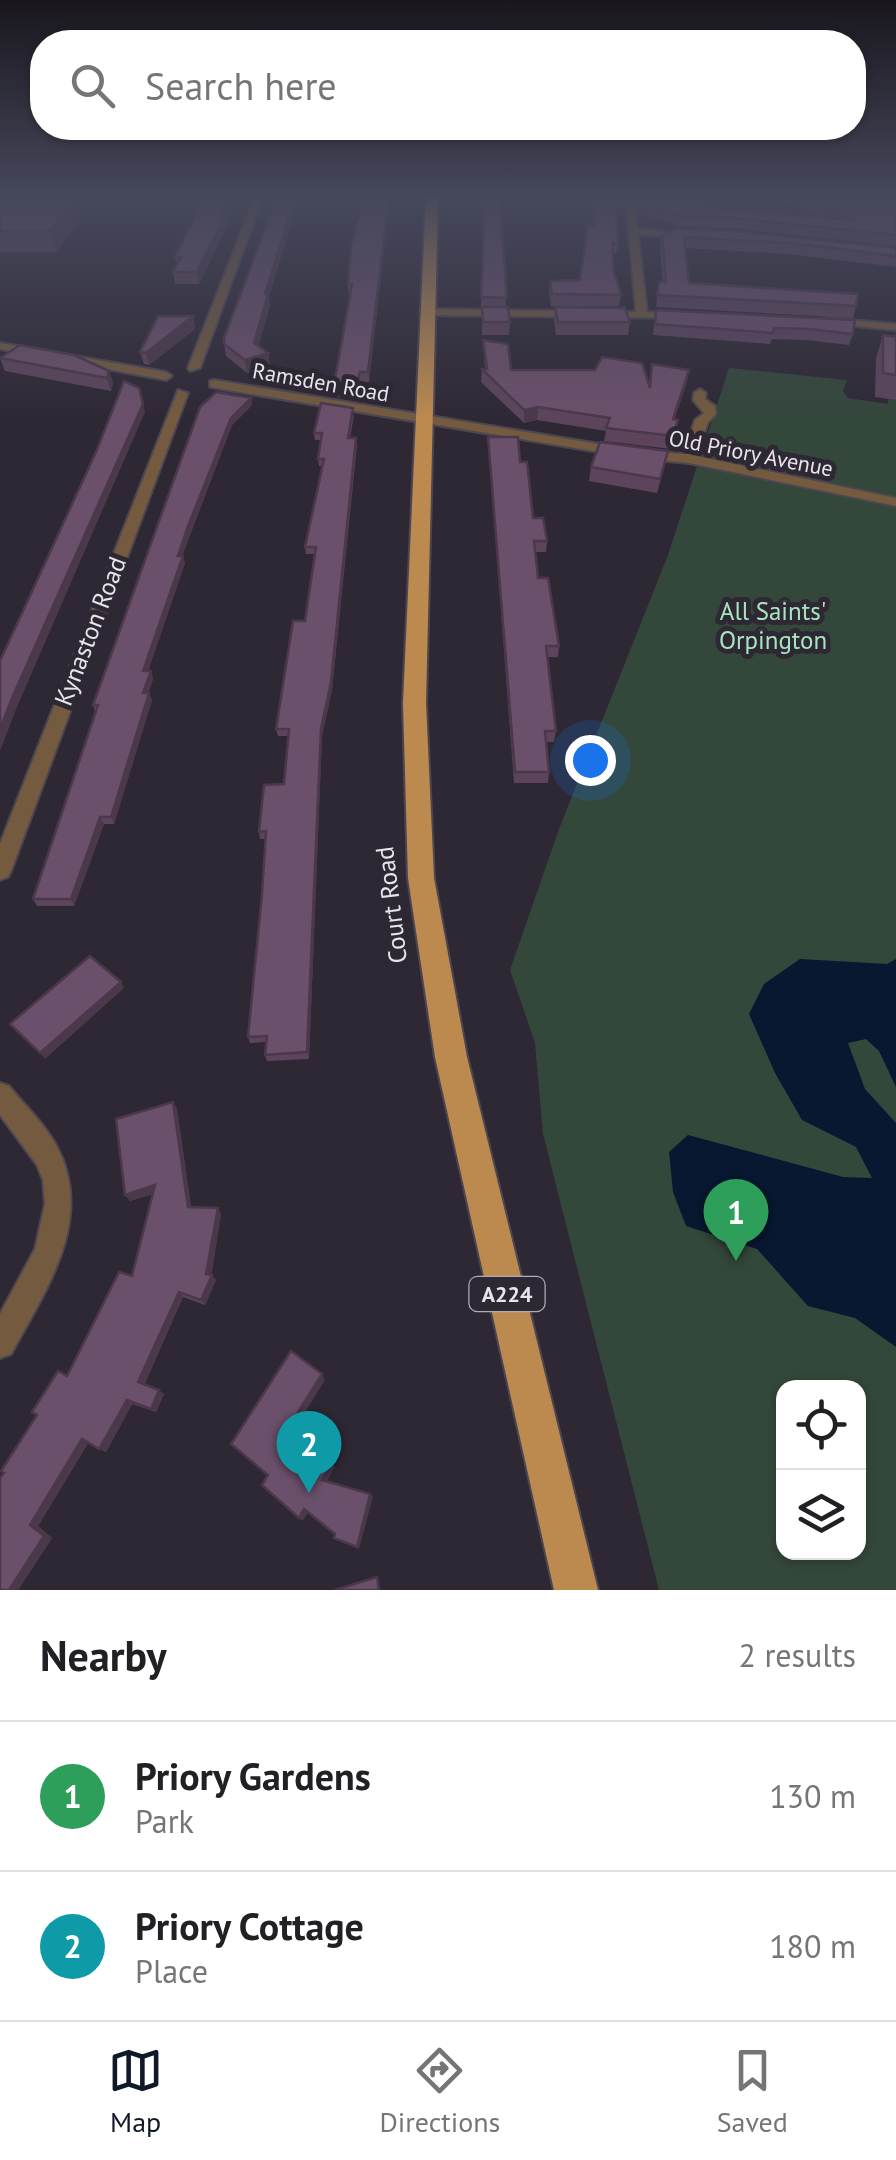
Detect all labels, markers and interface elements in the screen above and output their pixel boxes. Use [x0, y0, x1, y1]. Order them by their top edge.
search box [30, 30, 866, 140]
icon: search [65, 58, 120, 113]
text: Search here [145, 61, 337, 110]
street label: Ramsden Road [250, 356, 392, 408]
street label: Old Priory Avenue [667, 423, 835, 483]
street label: Kynaston Road [47, 552, 133, 710]
park label: All Saints' Orpington [719, 595, 827, 656]
your location [565, 735, 616, 786]
street label: Court Road [368, 845, 414, 965]
pin: 1 [704, 1178, 768, 1261]
road number: A224 [470, 1277, 544, 1311]
map controls [776, 1380, 866, 1560]
button: locate [776, 1380, 866, 1470]
pin: 2 [276, 1410, 342, 1493]
button: layers [776, 1470, 866, 1560]
text: Nearby [40, 1628, 167, 1683]
text: 2 results [738, 1634, 856, 1676]
text: Priory Gardens [135, 1751, 371, 1800]
text: 1 [63, 1775, 82, 1817]
text: 130 m [769, 1775, 856, 1817]
text: Park [135, 1800, 194, 1842]
text: Priory Cottage [135, 1901, 364, 1950]
text: 2 [63, 1925, 82, 1967]
text: 180 m [769, 1925, 856, 1967]
text: Place [135, 1950, 208, 1992]
tab: Map [108, 2043, 163, 2140]
tab: Directions [379, 2043, 500, 2140]
tab: Saved [717, 2043, 788, 2140]

